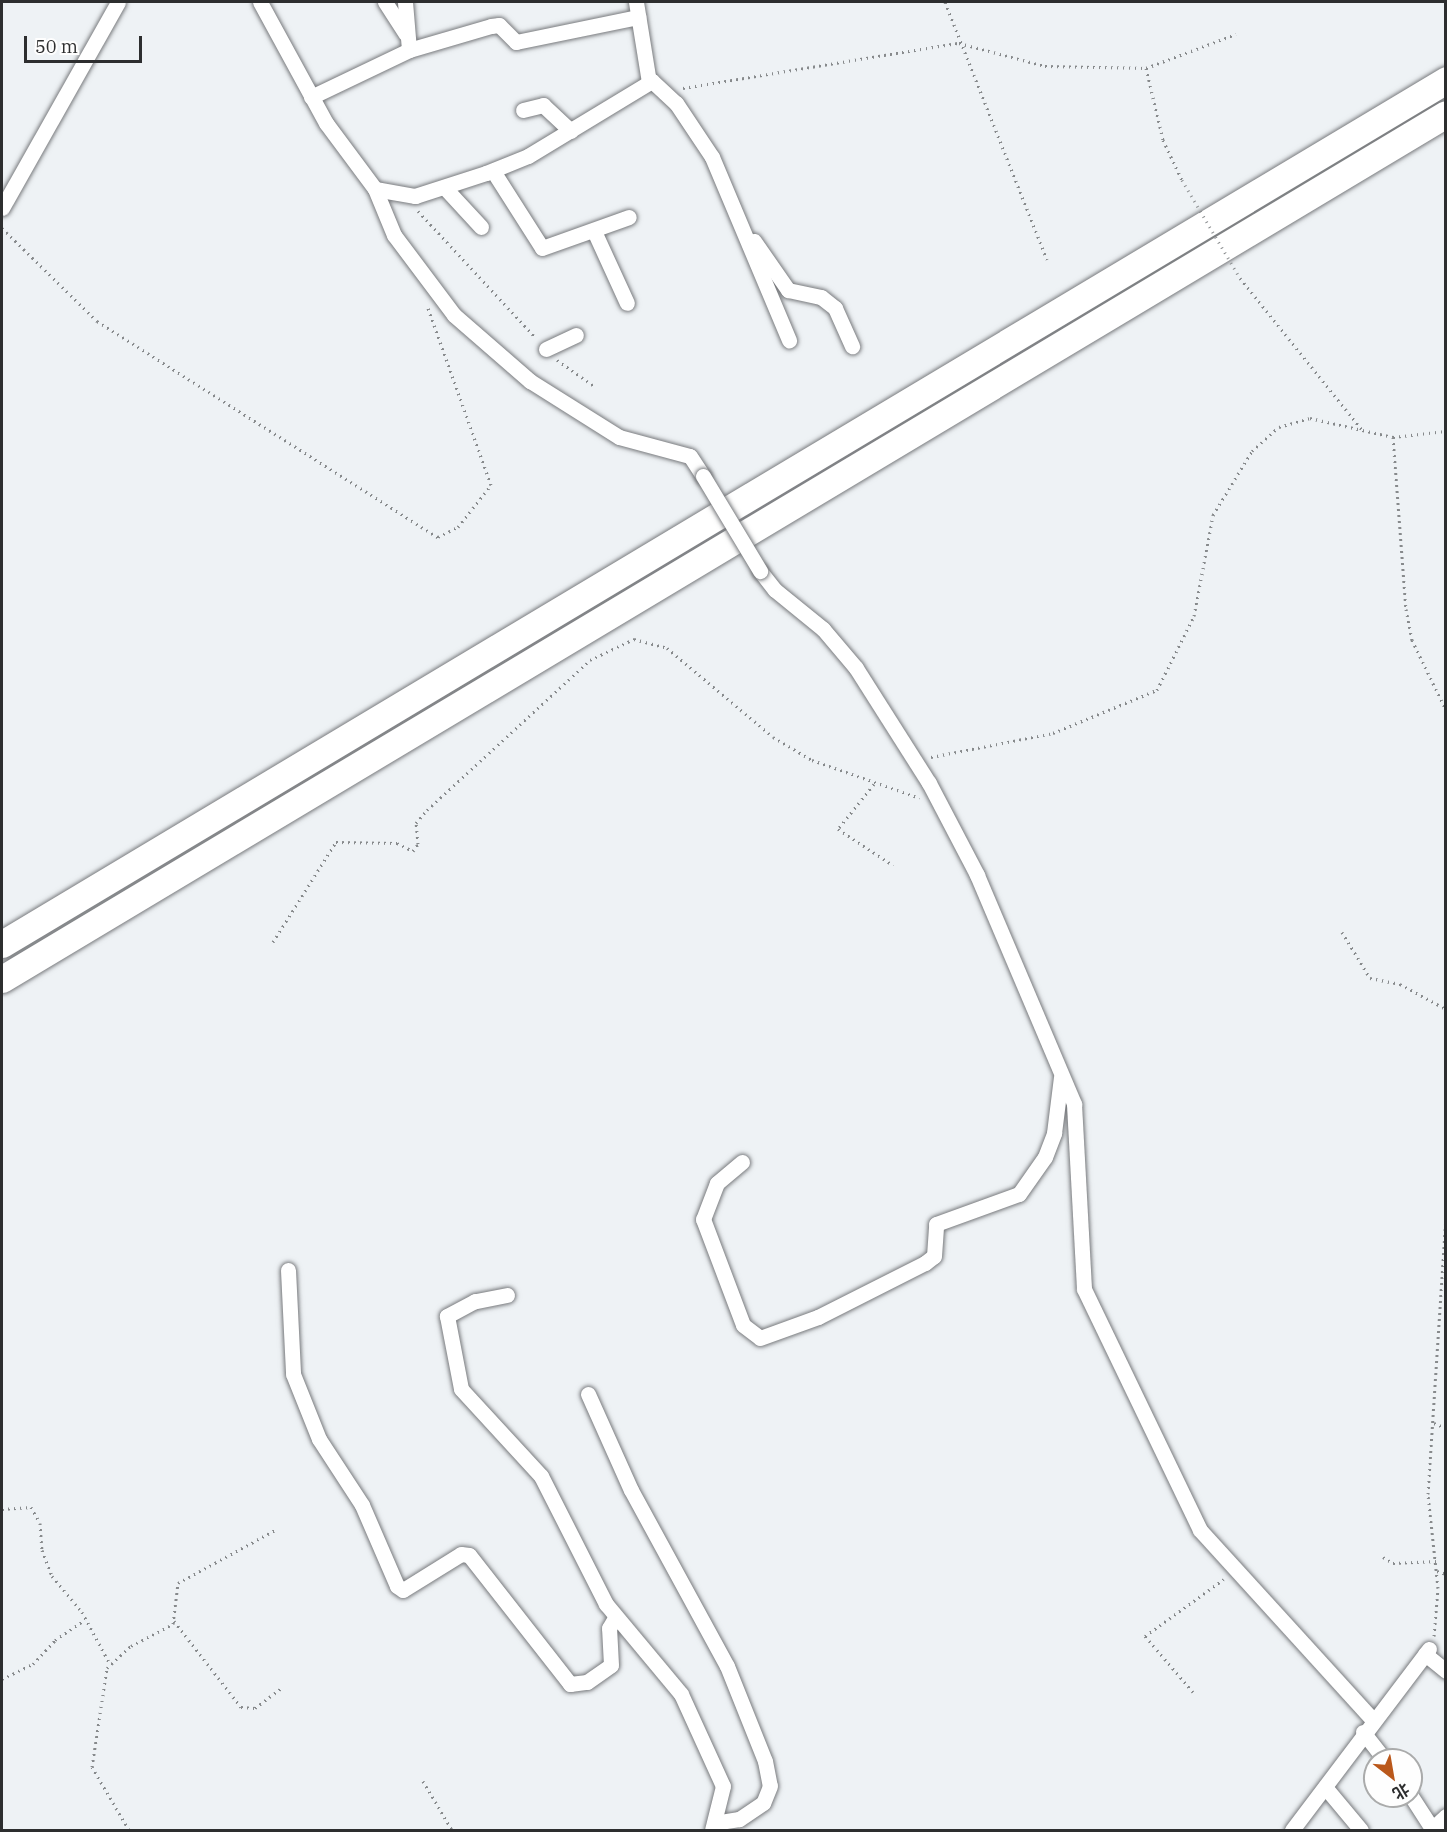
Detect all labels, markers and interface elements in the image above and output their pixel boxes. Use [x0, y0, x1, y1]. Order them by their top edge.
scale bar [27, 24, 146, 62]
text: 50 m [35, 35, 78, 58]
north arrow [1363, 1748, 1423, 1808]
text: 北 [1389, 1779, 1413, 1804]

